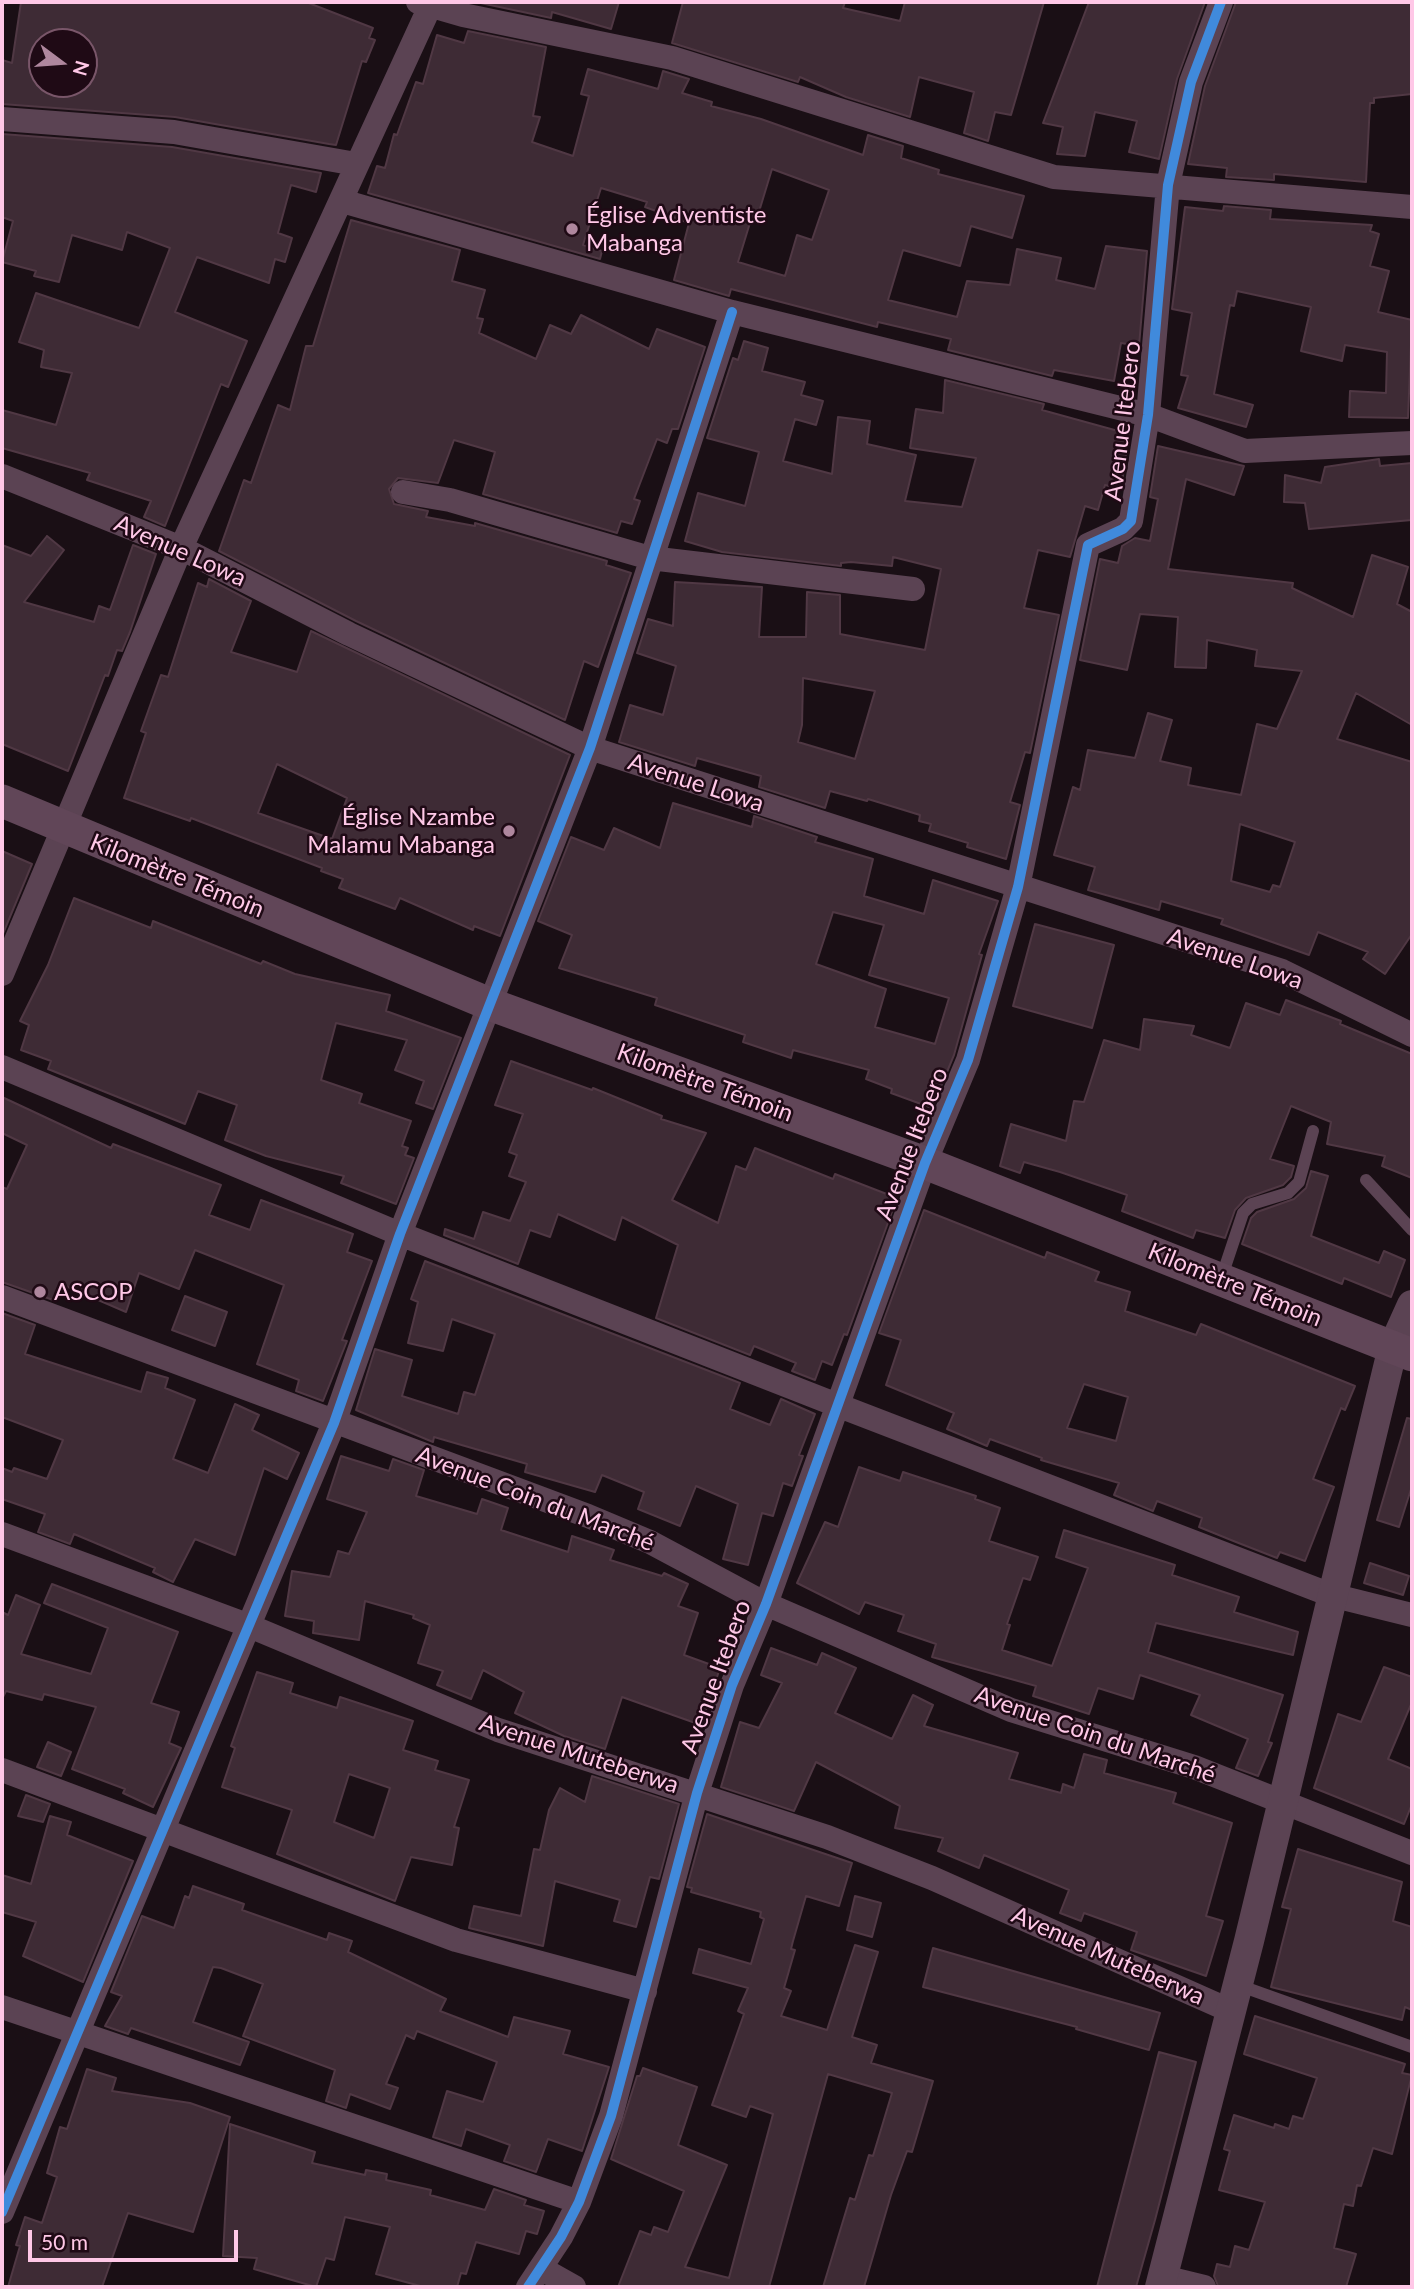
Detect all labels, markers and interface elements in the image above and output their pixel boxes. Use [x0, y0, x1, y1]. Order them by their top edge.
north arrow [28, 28, 98, 98]
text: N [69, 58, 95, 79]
place label: Église Adventiste Mabanga [586, 201, 766, 257]
marker: Église Adventiste Mabanga [564, 221, 580, 237]
street label: Avenue Itebero [1099, 339, 1147, 503]
street label: Avenue Lowa [110, 509, 250, 593]
street label: Avenue Lowa [624, 748, 768, 818]
place label: Église Nzambe Malamu Mabanga [307, 803, 495, 859]
marker: Église Nzambe Malamu Mabanga [501, 823, 517, 839]
street label: Kilomètre Témoin [86, 828, 268, 924]
street label: Avenue Lowa [1164, 922, 1306, 996]
street label: Kilomètre Témoin [613, 1038, 797, 1128]
street label: Avenue Itebero [870, 1064, 954, 1224]
street label: Kilomètre Témoin [1144, 1237, 1326, 1333]
place label: ASCOP [54, 1278, 133, 1306]
marker: ASCOP [32, 1284, 48, 1300]
street label: Avenue Coin du Marché [412, 1440, 658, 1558]
street label: Avenue Itebero [675, 1596, 757, 1758]
street label: Avenue Coin du Marché [971, 1680, 1219, 1790]
street label: Avenue Muteberwa [476, 1708, 682, 1800]
street label: Avenue Muteberwa [1007, 1901, 1209, 2011]
scale bar [32, 2216, 242, 2260]
text: 50 m [41, 2229, 88, 2254]

